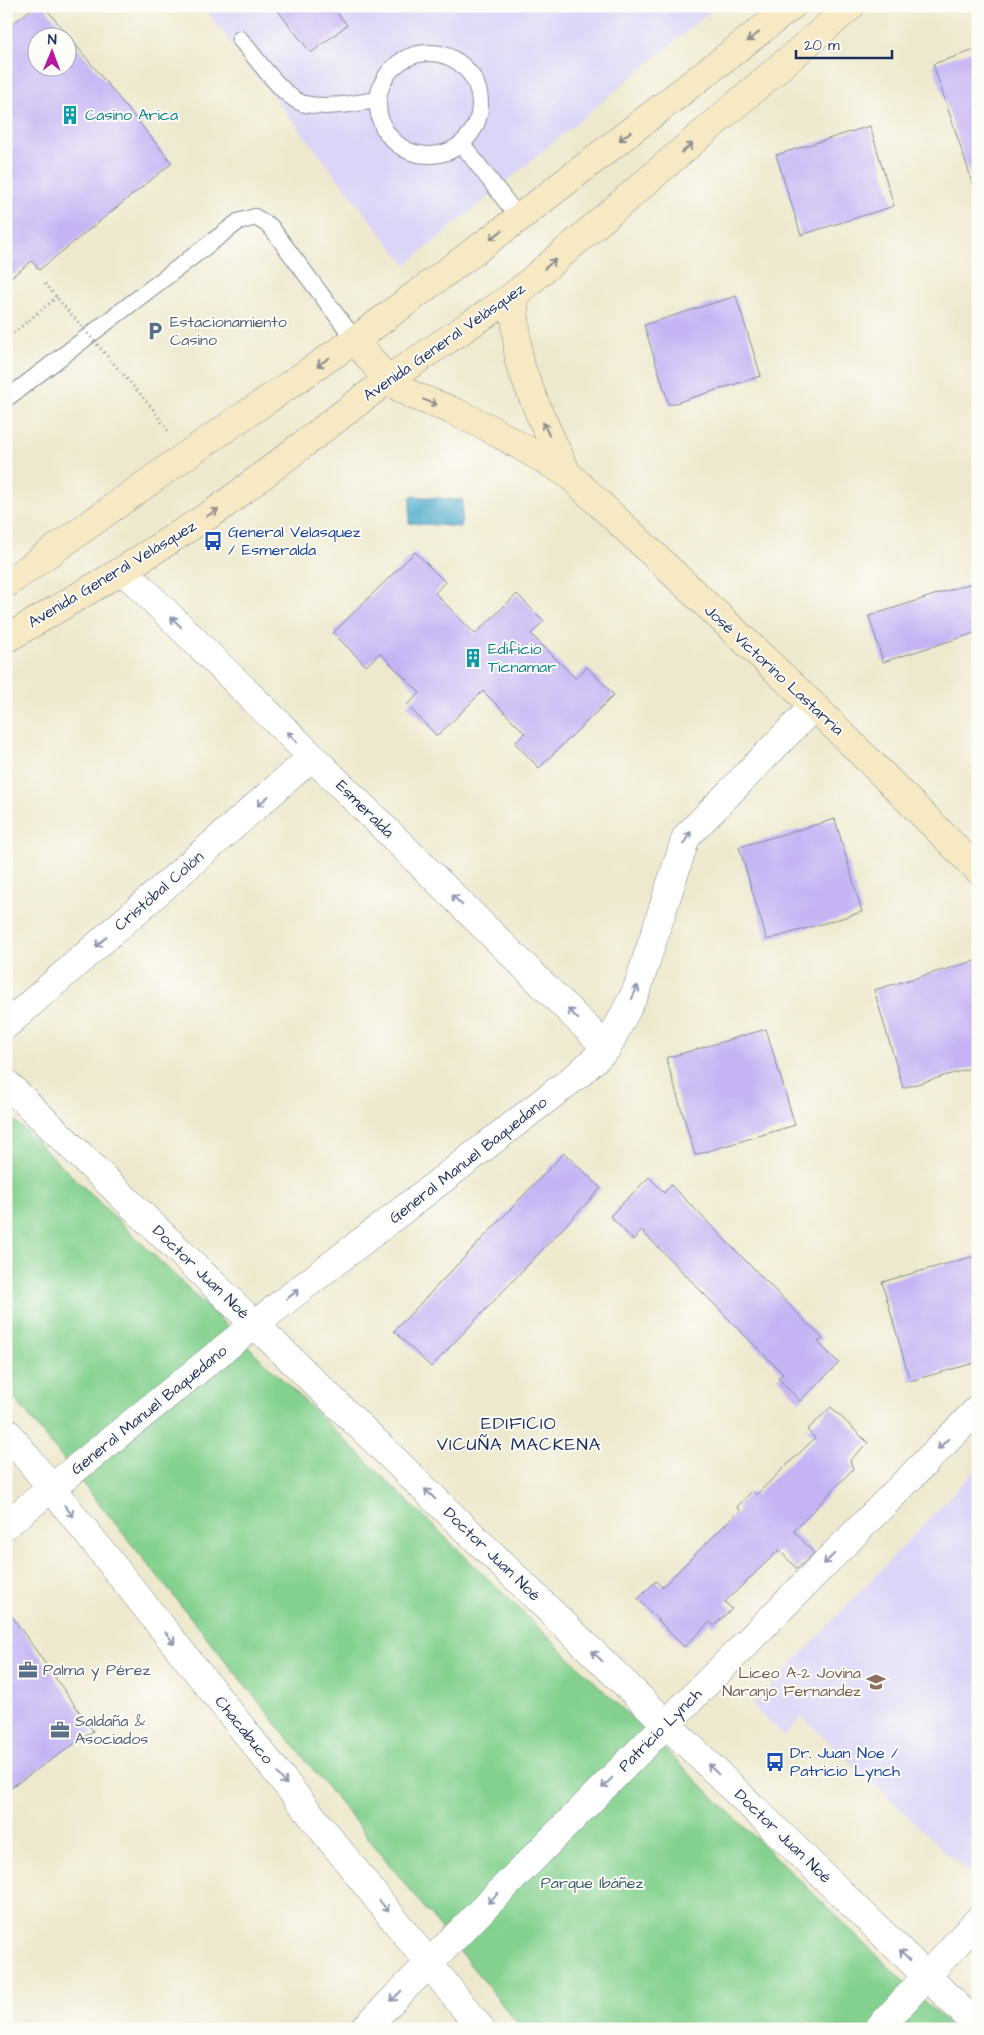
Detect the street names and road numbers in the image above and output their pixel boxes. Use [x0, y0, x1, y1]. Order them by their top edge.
street label: Avenida General Velásquez [359, 278, 529, 406]
street label: Avenida General Velásquez [24, 515, 200, 633]
street label: José Victorino Lastarria [699, 599, 849, 741]
street label: Esmeralda [331, 775, 399, 843]
street label: Cristóbal Colón [110, 846, 208, 936]
street label: General Manuel Baquedano [384, 1091, 552, 1229]
street label: Doctor Juan Noé [148, 1220, 255, 1324]
street label: General Manuel Baquedano [66, 1340, 232, 1480]
street label: Doctor Juan Noé [439, 1502, 546, 1606]
street label: Patricio Lynch [613, 1683, 707, 1777]
street label: Chacabuco [210, 1691, 278, 1769]
street label: Doctor Juan Noé [730, 1784, 837, 1888]

